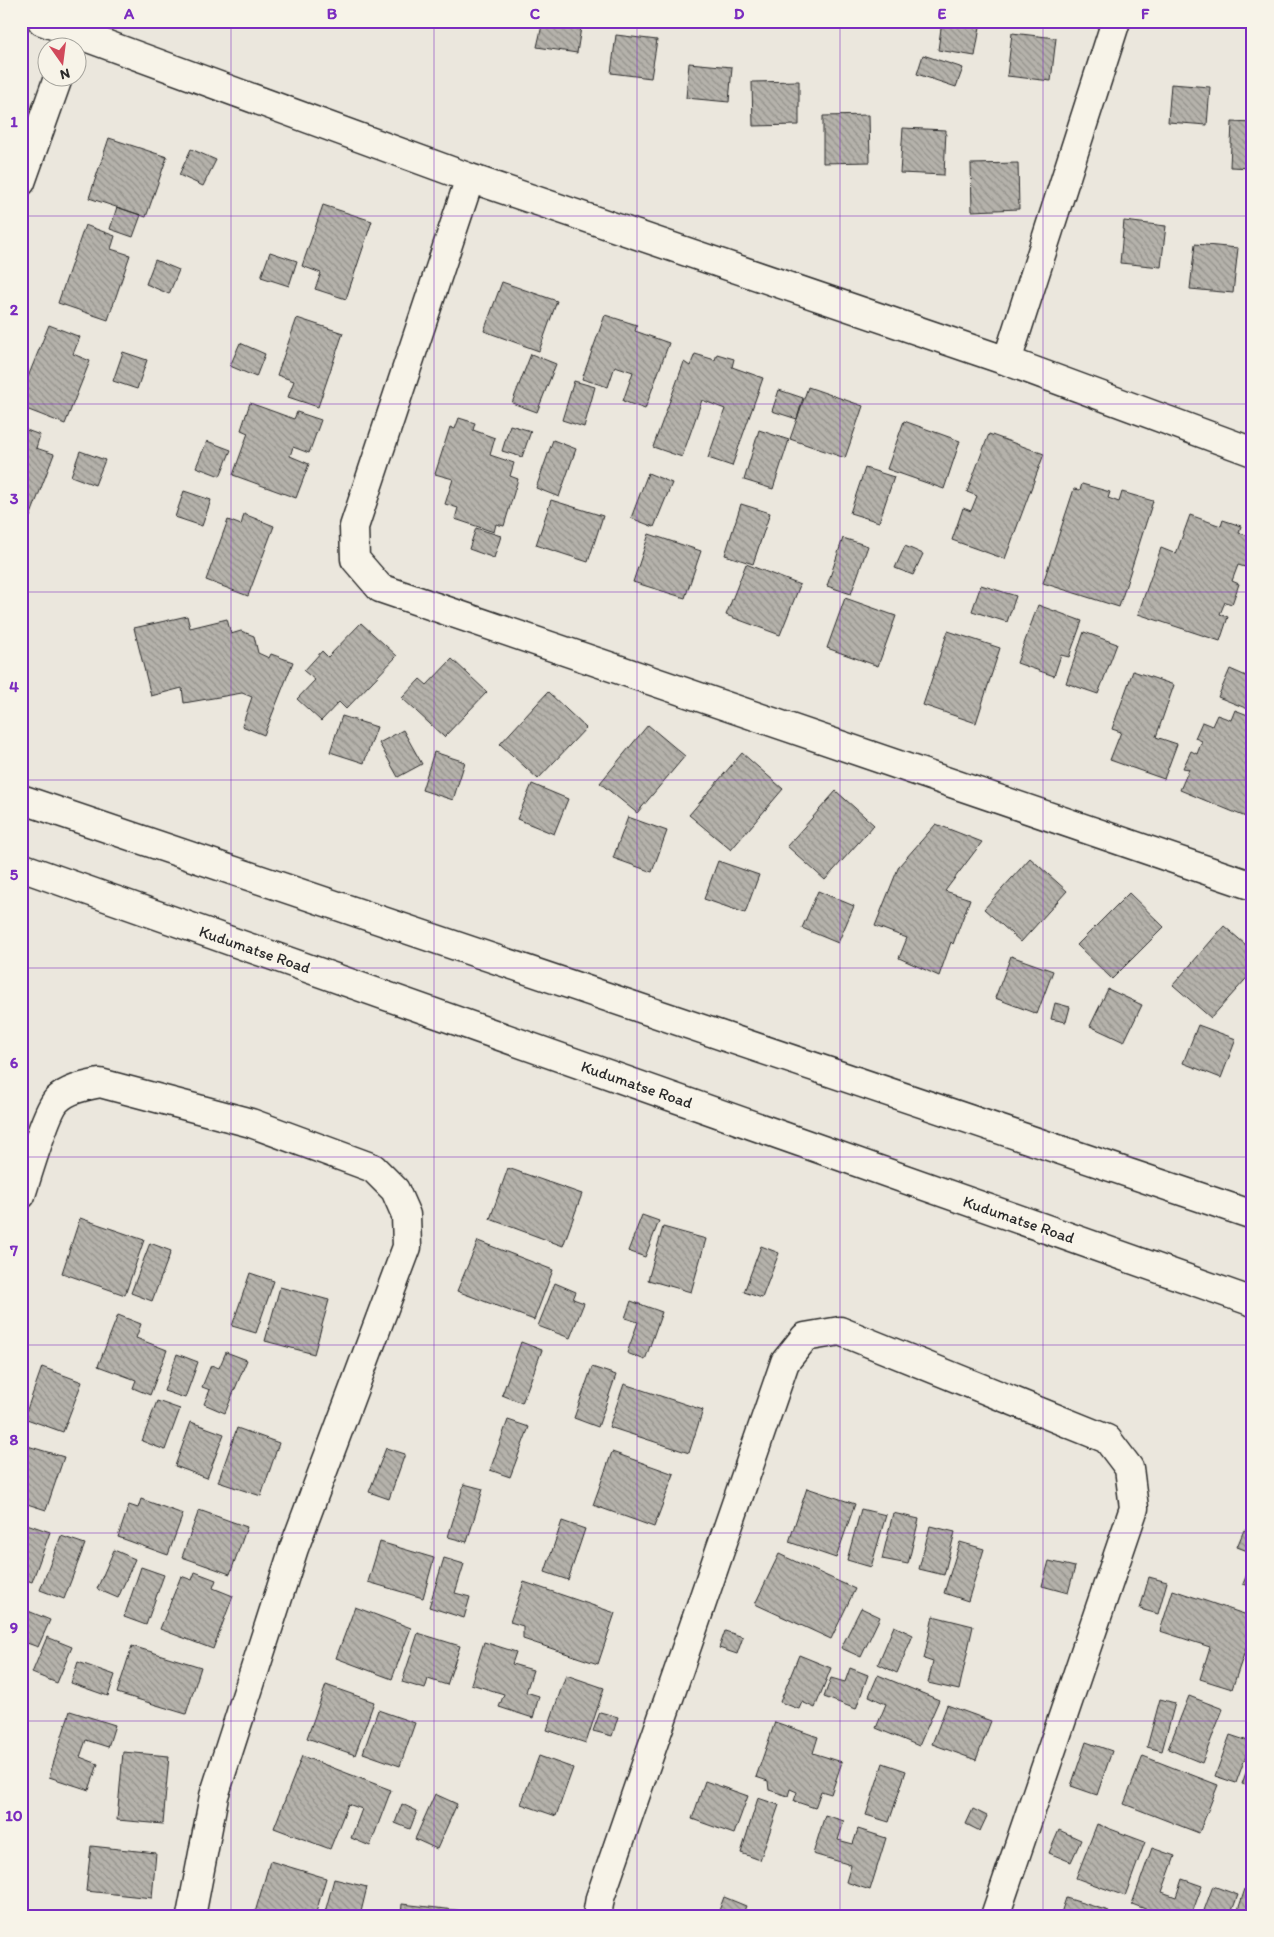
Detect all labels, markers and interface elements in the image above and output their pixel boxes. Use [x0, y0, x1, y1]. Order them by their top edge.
text: A [123, 4, 135, 23]
text: B [327, 4, 338, 23]
text: C [530, 4, 541, 23]
text: D [734, 4, 745, 23]
text: E [938, 4, 947, 23]
text: F [1141, 4, 1150, 23]
north arrow [38, 38, 88, 88]
text: N [58, 65, 72, 84]
text: 1 [10, 112, 18, 131]
text: 2 [10, 300, 19, 319]
text: 3 [10, 489, 19, 508]
text: 4 [9, 677, 19, 696]
text: 5 [10, 865, 19, 884]
street label: Kudumatse Road [197, 922, 313, 978]
text: 6 [10, 1053, 19, 1072]
street label: Kudumatse Road [579, 1057, 695, 1113]
street label: Kudumatse Road [961, 1192, 1077, 1248]
text: 7 [9, 1241, 18, 1260]
text: 8 [10, 1430, 19, 1449]
text: 9 [10, 1618, 18, 1637]
text: 10 [5, 1806, 23, 1825]

